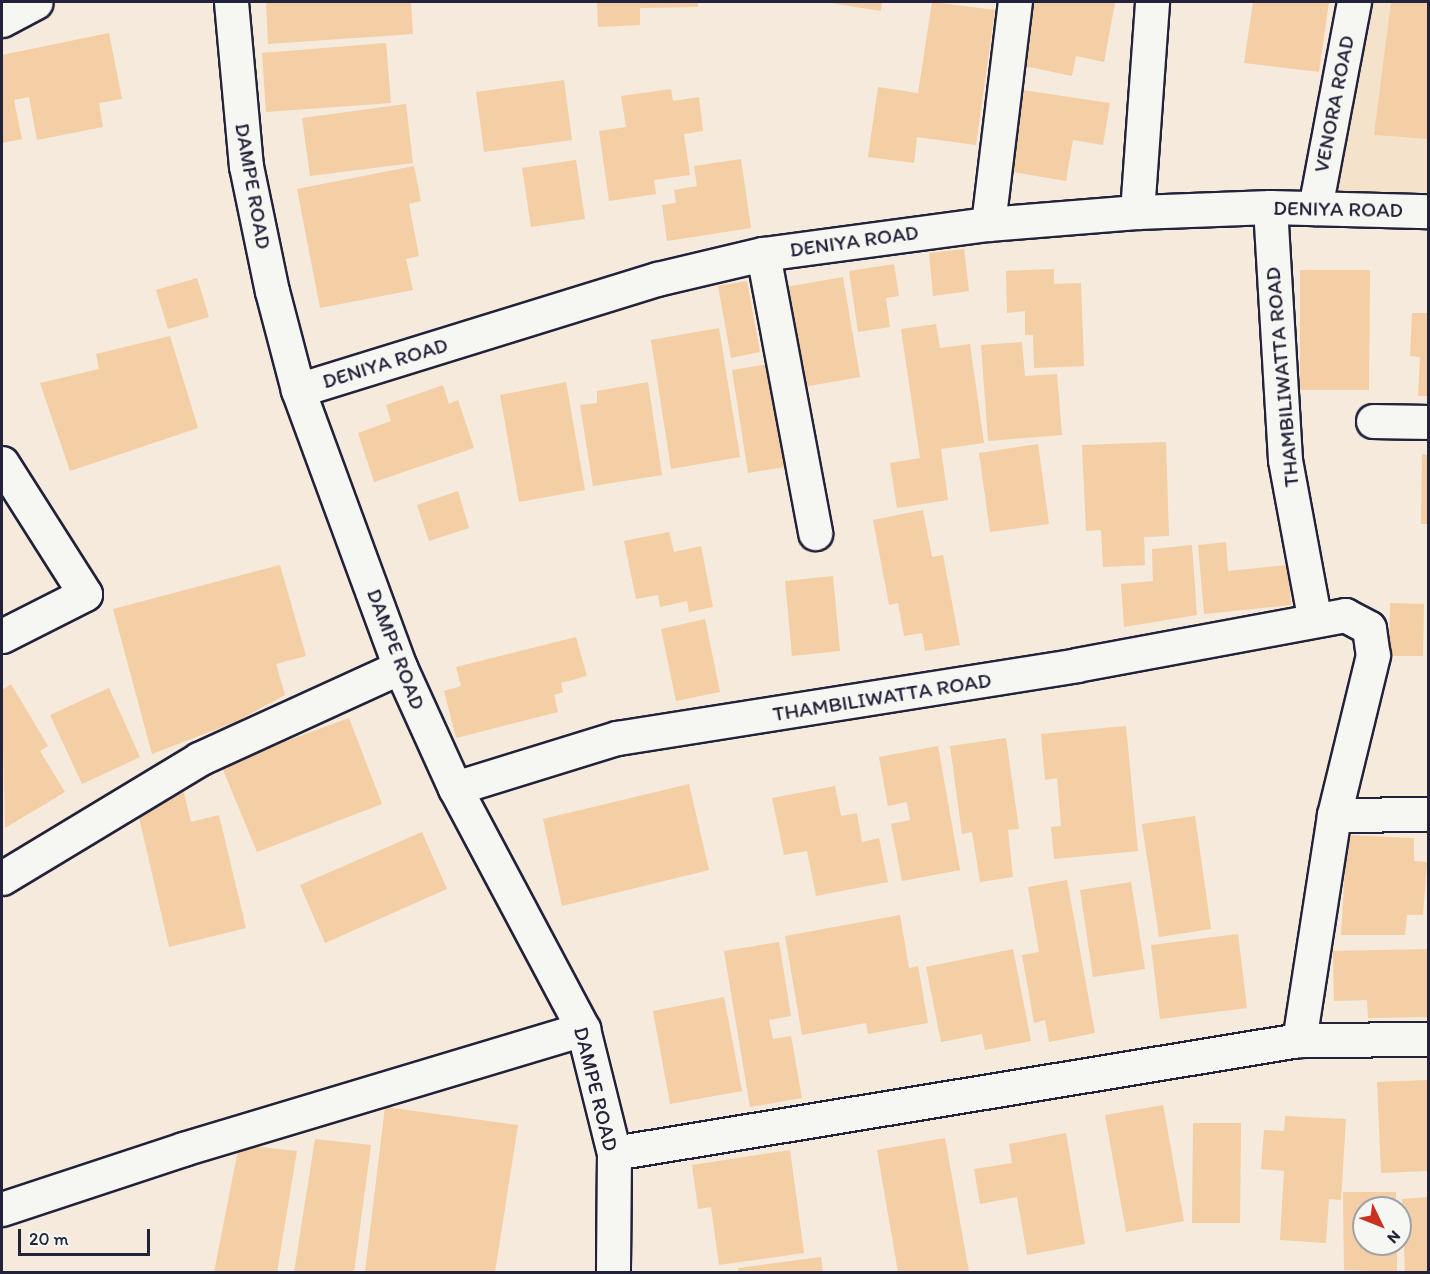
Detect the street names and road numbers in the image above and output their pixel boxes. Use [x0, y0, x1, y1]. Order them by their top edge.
street label: VENORA ROAD [1308, 33, 1360, 175]
street label: DAMPE ROAD [230, 121, 276, 251]
street label: DENIYA ROAD [1273, 195, 1403, 223]
street label: DENIYA ROAD [788, 219, 920, 263]
street label: THAMBILIWATTA ROAD [1260, 266, 1304, 488]
street label: DENIYA ROAD [319, 332, 451, 394]
street label: DAMPE ROAD [361, 585, 431, 713]
street label: THAMBILIWATTA ROAD [771, 667, 993, 727]
street label: DAMPE ROAD [568, 1024, 624, 1154]

